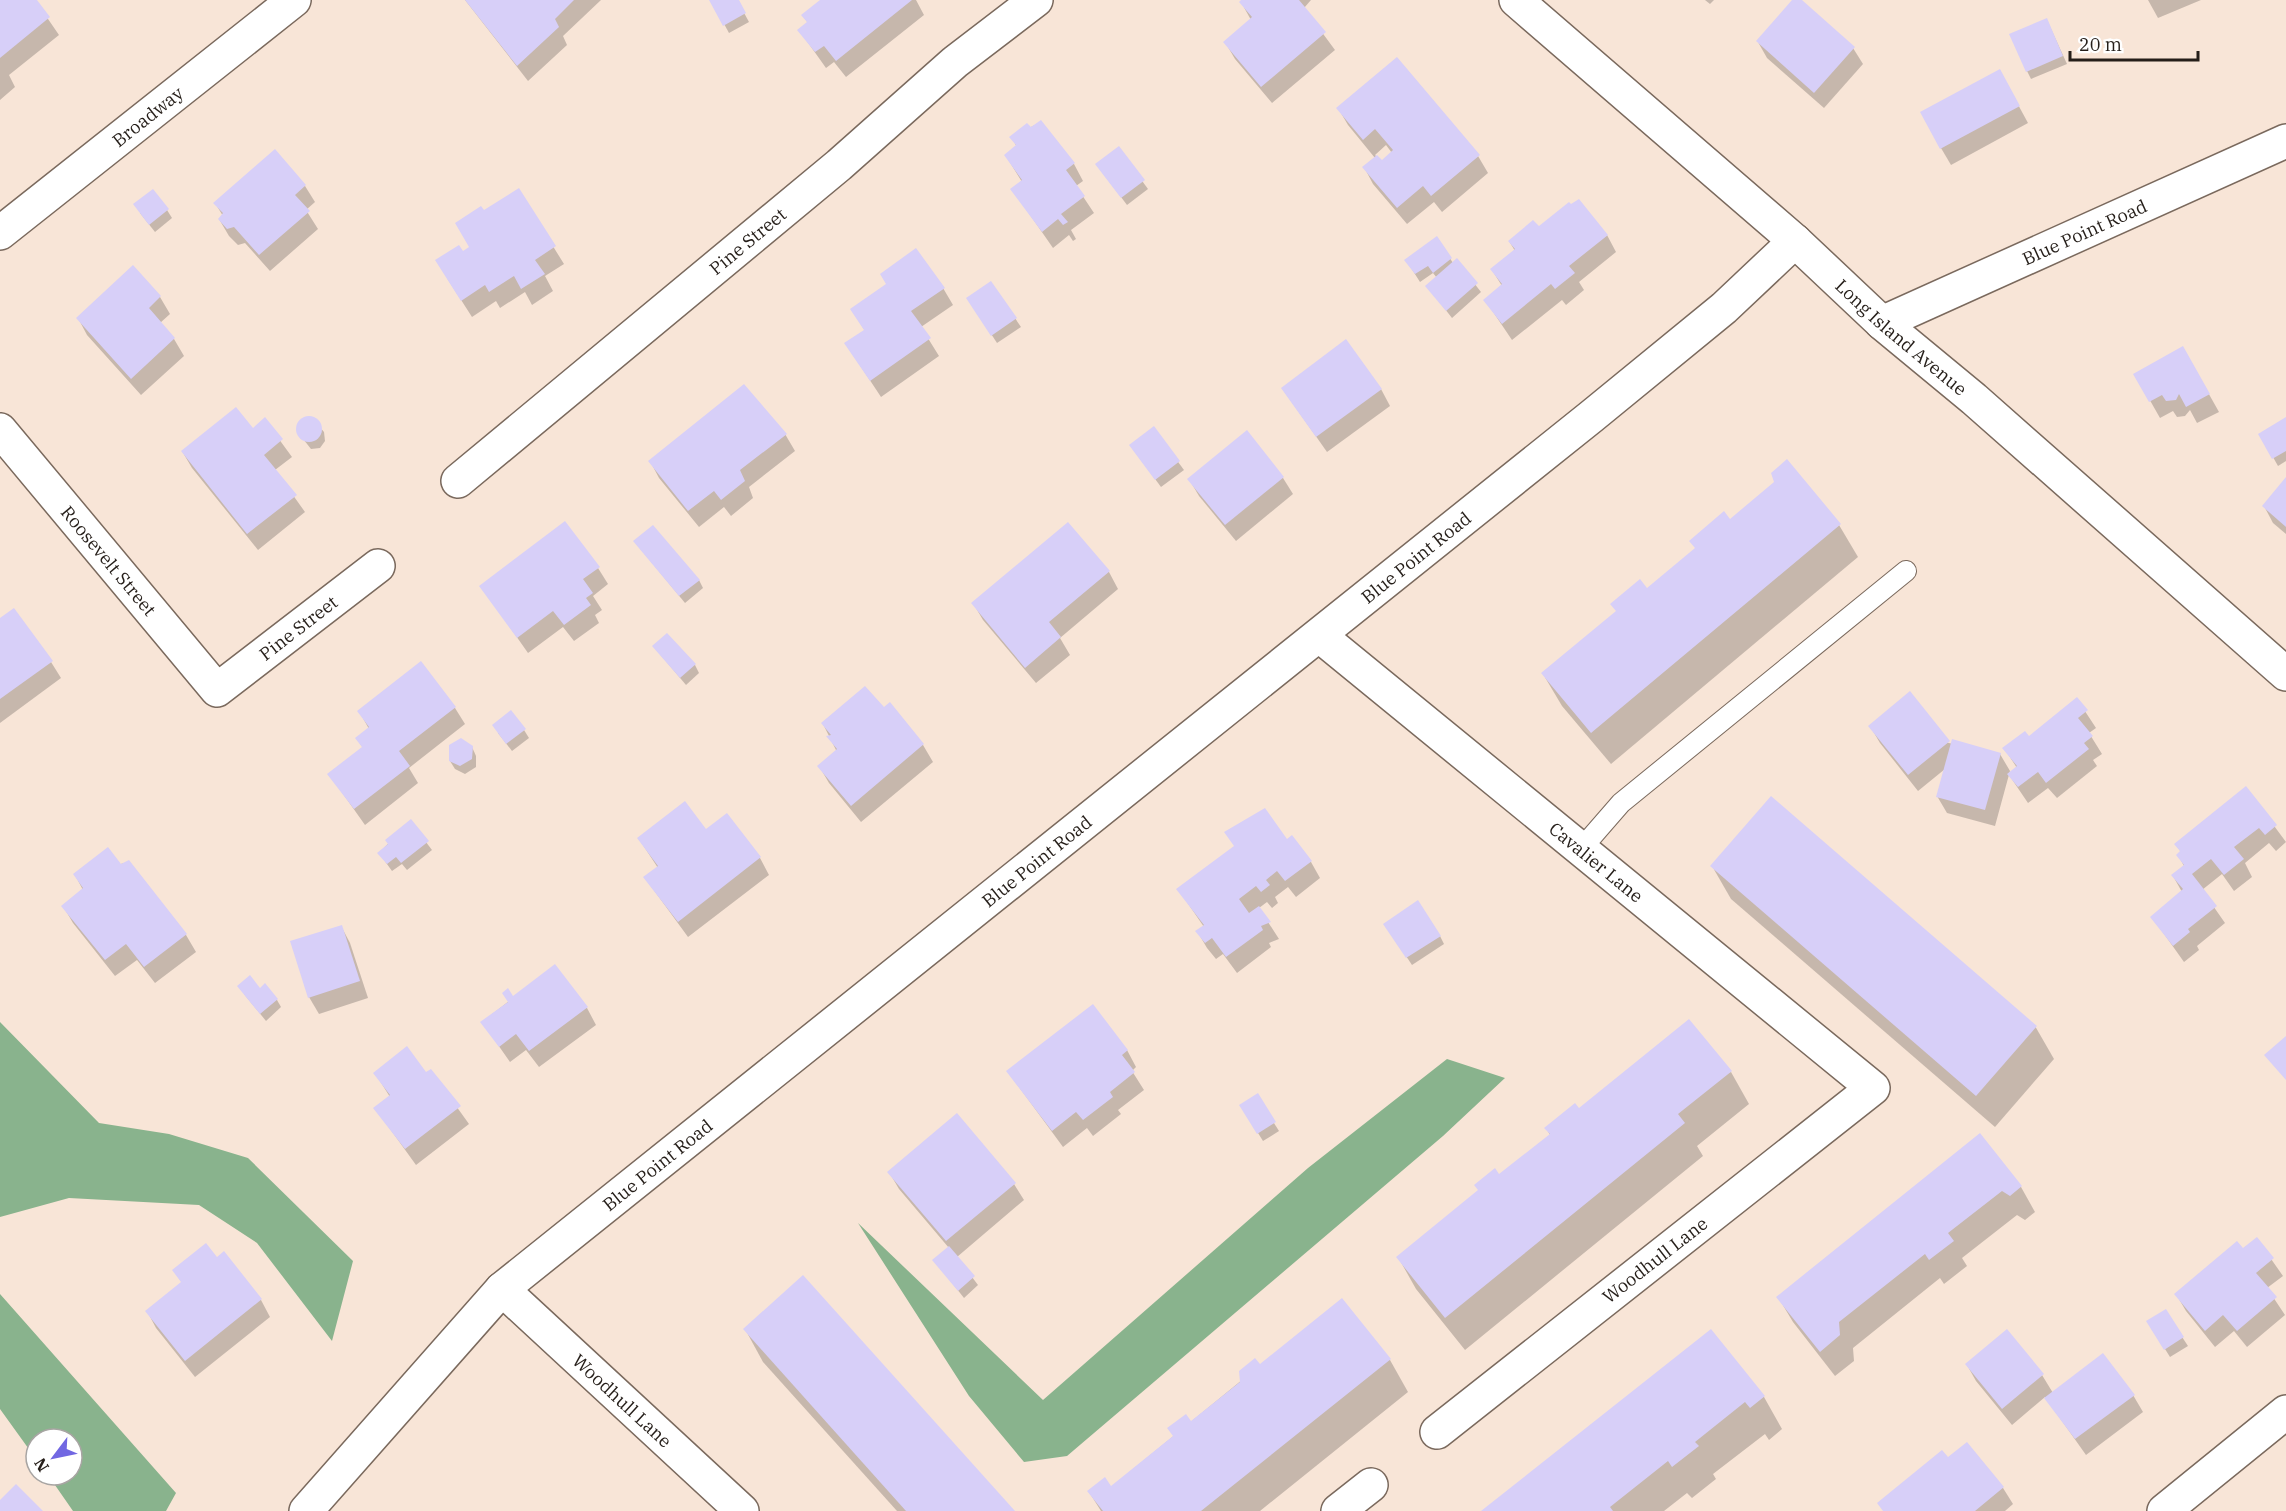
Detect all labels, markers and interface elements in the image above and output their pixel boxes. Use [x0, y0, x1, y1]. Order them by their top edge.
scale bar [2070, 24, 2198, 62]
text: 20 m [2079, 33, 2122, 56]
street label: Broadway [107, 81, 188, 151]
street label: Blue Point Road [2019, 194, 2150, 270]
street label: Pine Street [704, 202, 791, 279]
street label: Long Island Avenue [1831, 274, 1972, 400]
street label: Roosevelt Street [56, 501, 161, 620]
street label: Blue Point Road [1356, 506, 1475, 608]
street label: Pine Street [254, 590, 342, 665]
street label: Blue Point Road [977, 810, 1096, 912]
street label: Cavalier Lane [1545, 817, 1648, 907]
street label: Blue Point Road [598, 1114, 717, 1216]
street label: Woodhull Lane [1598, 1212, 1712, 1308]
street label: Woodhull Lane [568, 1349, 677, 1452]
north arrow [24, 1427, 84, 1487]
text: N [29, 1454, 53, 1476]

